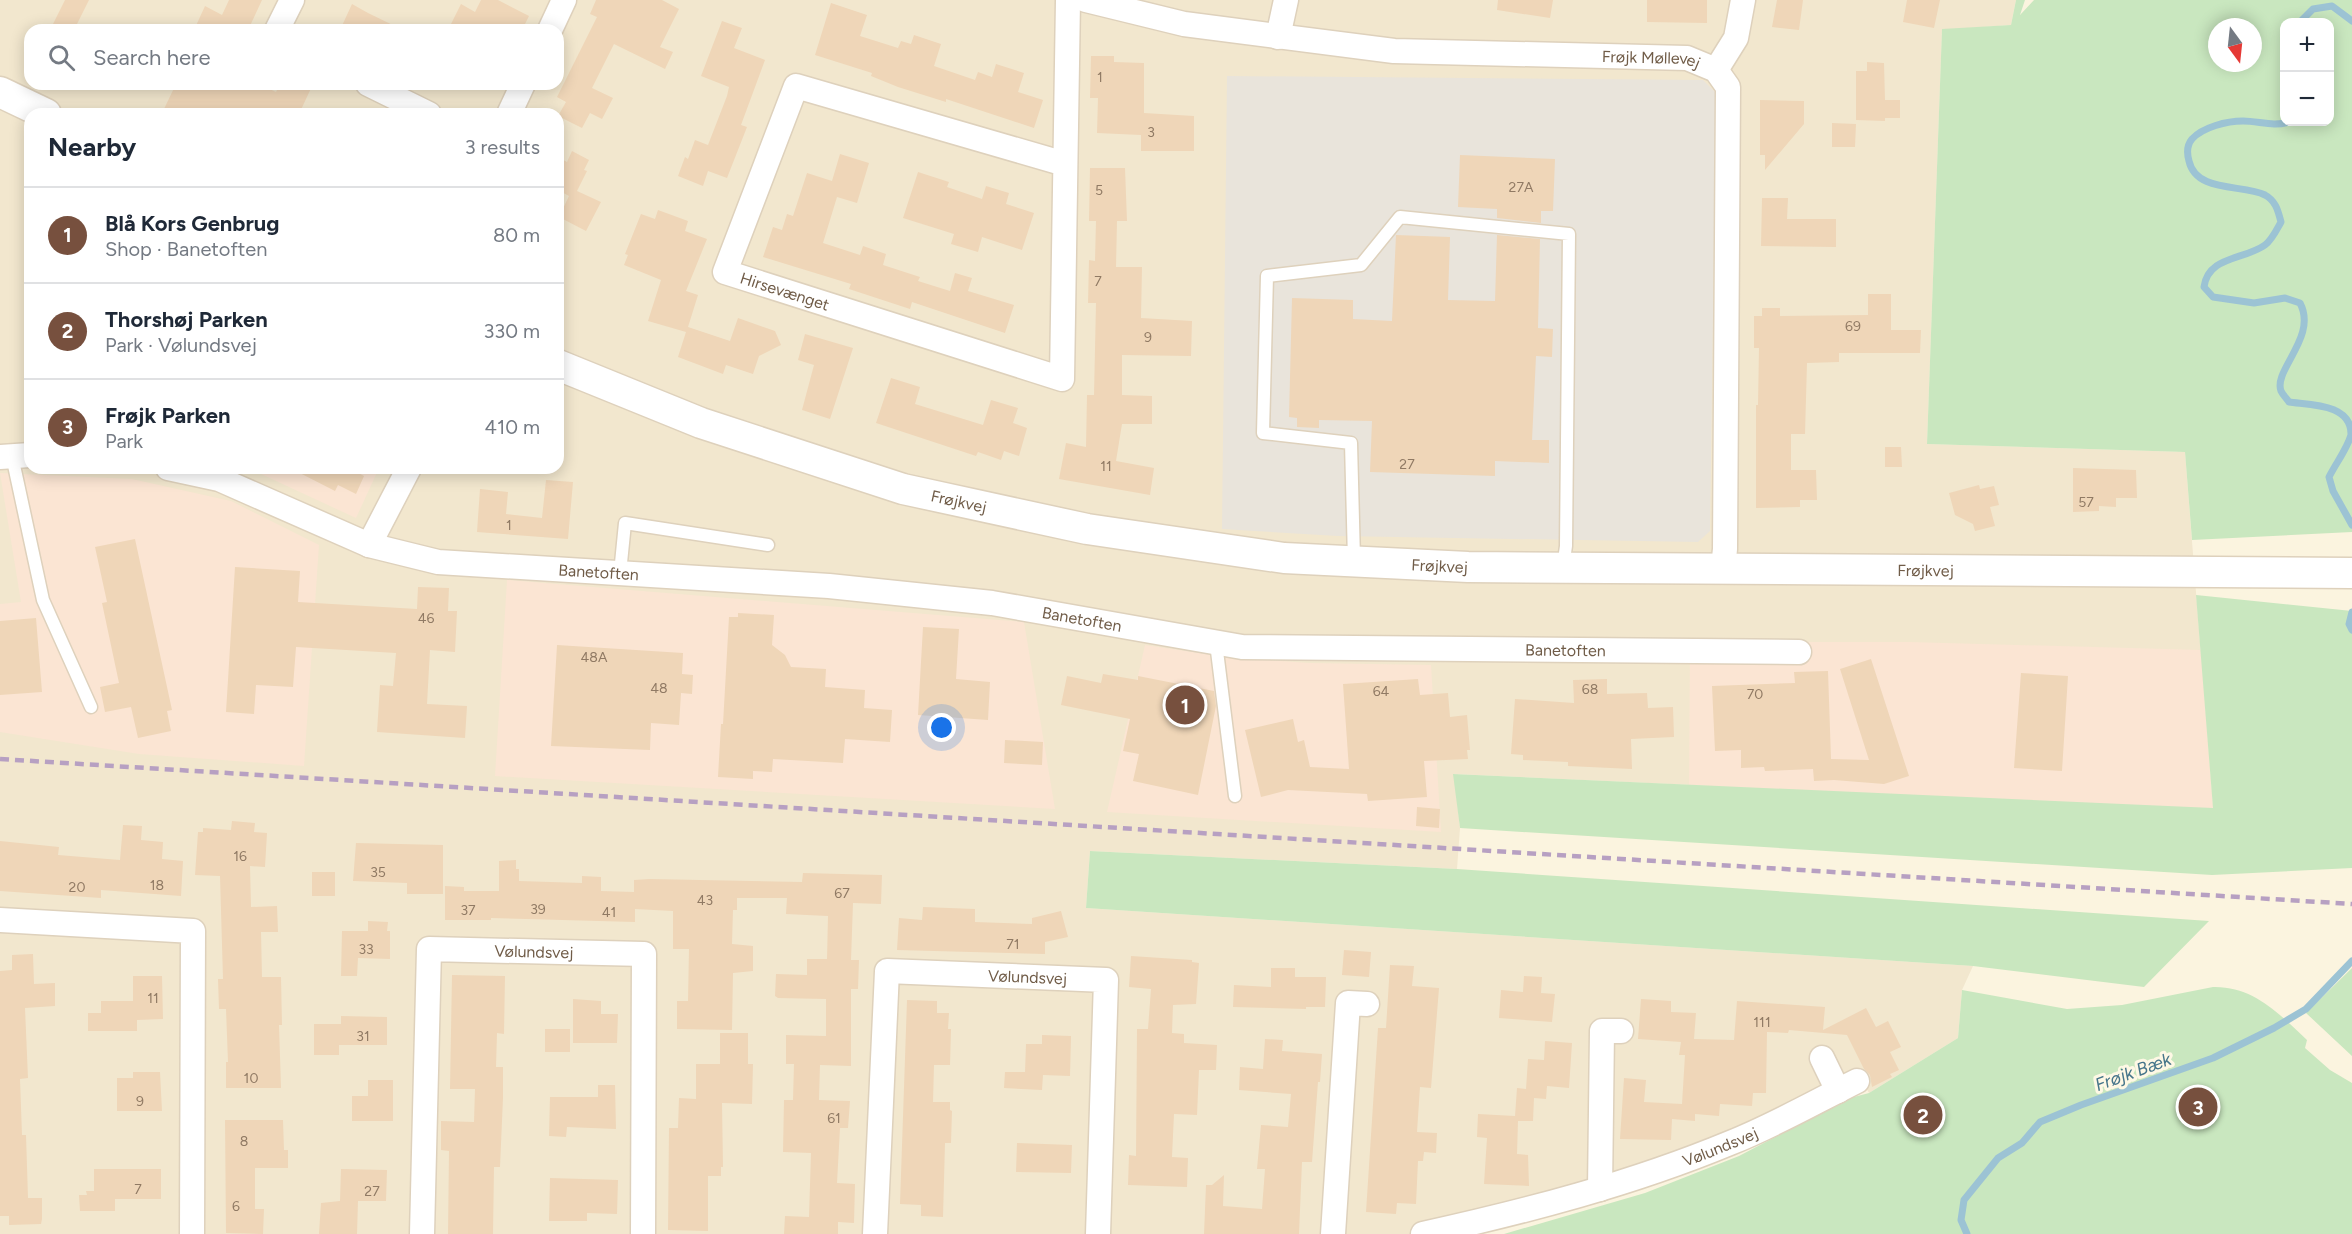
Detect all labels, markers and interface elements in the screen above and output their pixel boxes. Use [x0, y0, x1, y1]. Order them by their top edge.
north arrow [2208, 18, 2262, 72]
map controls [2280, 18, 2334, 126]
button: + [2280, 18, 2334, 72]
search box [24, 24, 564, 90]
icon: search [45, 41, 78, 74]
text: Search here [93, 44, 211, 71]
street label: Frøjk Møllevej [1602, 47, 1703, 72]
house number: 1 [1097, 69, 1103, 86]
button: − [2280, 72, 2334, 126]
house number: 3 [1147, 124, 1155, 141]
text: Nearby [48, 131, 136, 163]
text: 3 results [465, 135, 540, 159]
house number: 27A [1509, 179, 1534, 196]
house number: 5 [1095, 182, 1103, 199]
text: Blå Kors Genbrug [105, 210, 280, 237]
text: 1 [63, 223, 72, 247]
text: 80 m [493, 223, 540, 247]
text: Shop · Banetoften [105, 237, 267, 261]
street label: Hirsevænget [738, 268, 832, 315]
house number: 7 [1094, 273, 1102, 290]
text: Thorshøj Parken [105, 306, 268, 333]
house number: 69 [1845, 318, 1861, 335]
text: 2 [62, 319, 73, 343]
text: 330 m [483, 319, 540, 343]
house number: 9 [1144, 329, 1152, 346]
text: Park · Vølundsvej [105, 333, 257, 357]
text: Frøjk Parken [105, 402, 231, 429]
text: 3 [62, 415, 73, 439]
text: 410 m [485, 415, 540, 439]
text: Park [105, 429, 143, 453]
house number: 27 [1399, 456, 1415, 473]
house number: 11 [1100, 458, 1112, 475]
street label: Frøjkvej [929, 486, 988, 517]
house number: 57 [2078, 494, 2094, 511]
house number: 1 [506, 517, 512, 534]
street label: Frøjkvej [1411, 555, 1468, 577]
street label: Banetoften [558, 560, 639, 584]
street label: Frøjkvej [1897, 561, 1954, 580]
street label: Banetoften [1040, 603, 1123, 636]
house number: 46 [418, 610, 434, 627]
street label: Banetoften [1525, 641, 1606, 660]
house number: 48A [581, 649, 608, 666]
house number: 48 [650, 680, 668, 697]
house number: 68 [1582, 681, 1598, 698]
pin: 1 [1166, 682, 1204, 728]
house number: 64 [1373, 683, 1390, 700]
house number: 70 [1747, 686, 1763, 703]
your location [927, 713, 956, 742]
house number: 16 [233, 848, 247, 865]
house number: 35 [370, 864, 386, 881]
house number: 18 [150, 877, 164, 894]
house number: 20 [69, 879, 85, 896]
house number: 67 [834, 885, 850, 902]
house number: 43 [697, 892, 713, 909]
house number: 39 [530, 901, 546, 918]
house number: 37 [460, 902, 476, 919]
house number: 41 [602, 904, 616, 921]
house number: 71 [1006, 936, 1020, 953]
house number: 33 [358, 941, 374, 958]
street label: Vølundsvej [494, 942, 574, 962]
street label: Vølundsvej [988, 966, 1068, 988]
house number: 11 [147, 990, 159, 1007]
house number: 111 [1753, 1014, 1771, 1031]
house number: 31 [356, 1028, 370, 1045]
water label: Frøjk Bæk [2092, 1048, 2175, 1096]
house number: 10 [244, 1070, 258, 1087]
pin: 3 [2178, 1084, 2218, 1130]
pin: 2 [1904, 1092, 1942, 1138]
house number: 9 [136, 1093, 144, 1110]
house number: 61 [827, 1110, 841, 1127]
street label: Vølundsvej [1680, 1123, 1761, 1171]
house number: 8 [240, 1133, 248, 1150]
house number: 7 [134, 1181, 142, 1198]
house number: 27 [364, 1183, 380, 1200]
house number: 6 [232, 1198, 240, 1215]

